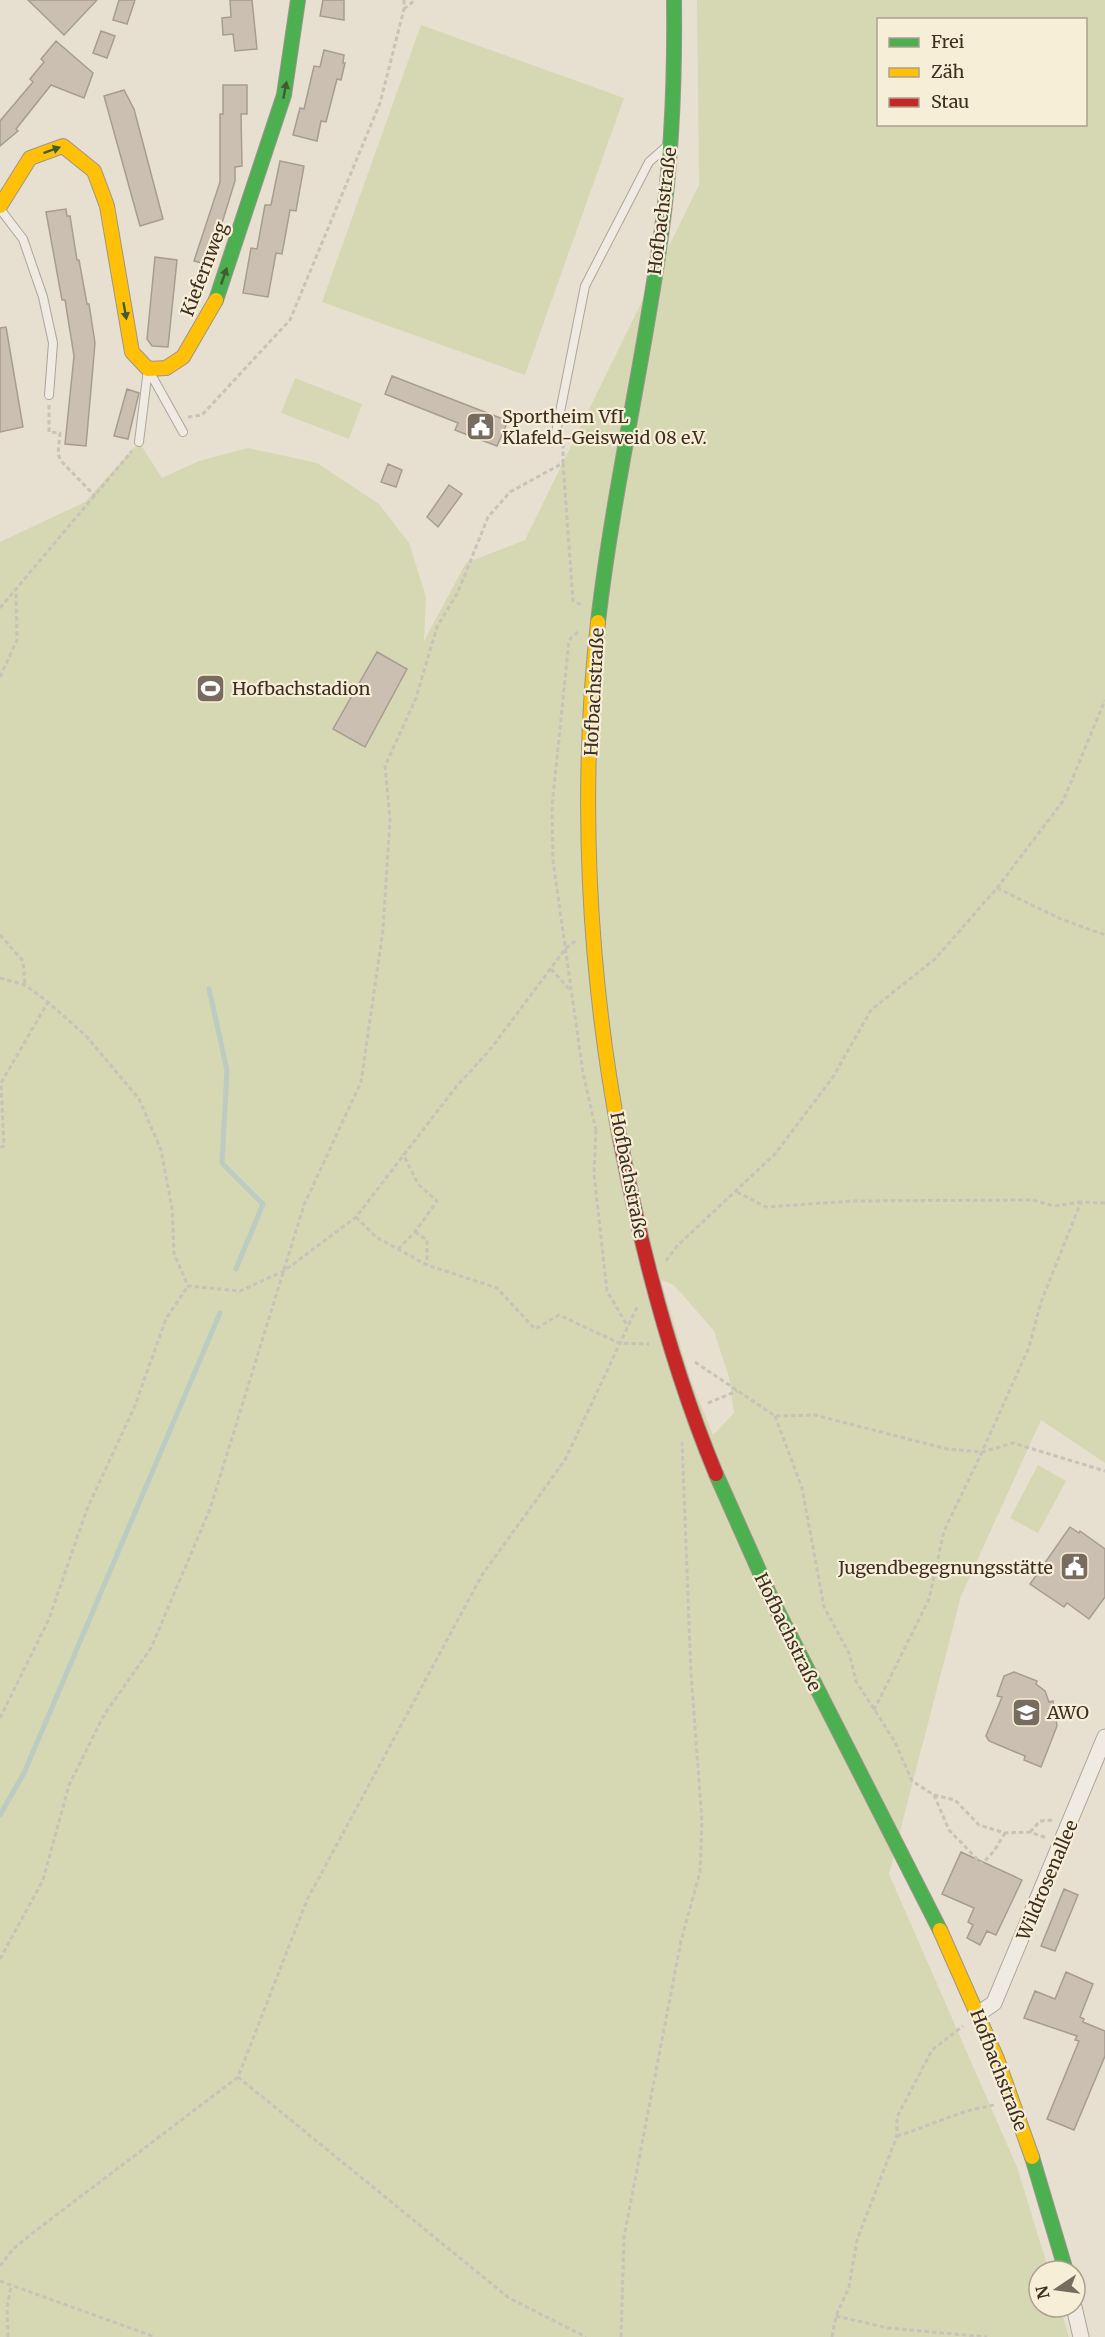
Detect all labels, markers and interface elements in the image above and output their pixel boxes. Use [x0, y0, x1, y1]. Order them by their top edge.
legend [877, 18, 1087, 126]
text: Frei [931, 30, 965, 53]
text: Zäh [931, 60, 965, 83]
one-way arrow [281, 81, 290, 100]
text: Stau [931, 90, 969, 113]
one-way arrow [43, 145, 61, 154]
street label: Hofbachstraße [643, 146, 681, 276]
street label: Kiefernweg [175, 218, 233, 320]
one-way arrow [219, 266, 229, 284]
one-way arrow [120, 301, 129, 320]
place label: Sportheim VfL Klafeld-Geisweid 08 e.V. [502, 405, 707, 449]
public building icon: Sportheim VfL Klafeld-Geisweid 08 e.V. [465, 410, 497, 442]
street label: Hofbachstraße [579, 627, 609, 757]
sports icon: Hofbachstadion [195, 672, 227, 704]
place label: Hofbachstadion [232, 677, 371, 700]
street label: Hofbachstraße [605, 1110, 653, 1240]
public building icon: Jugendbegegnungsstätte [1058, 1551, 1090, 1583]
place label: Jugendbegegnungsstätte [837, 1556, 1053, 1579]
street label: Hofbachstraße [749, 1569, 827, 1695]
school or university icon: AWO [1010, 1696, 1042, 1728]
place label: AWO [1046, 1701, 1089, 1724]
street label: Wildrosenallee [1011, 1816, 1083, 1945]
street label: Hofbachstraße [965, 2006, 1033, 2134]
north arrow [1027, 2259, 1087, 2319]
text: N [1031, 2284, 1054, 2301]

